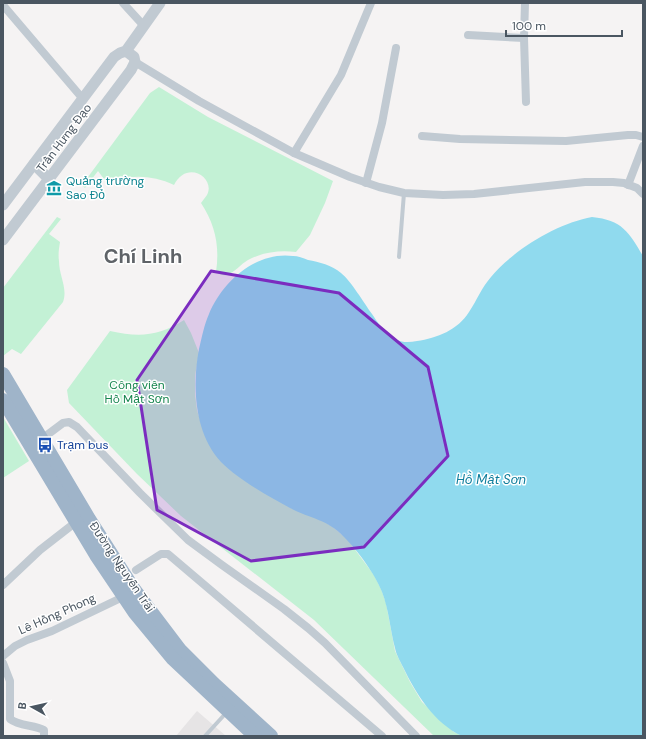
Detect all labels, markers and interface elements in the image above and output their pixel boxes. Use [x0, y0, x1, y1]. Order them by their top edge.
scale bar [506, 12, 622, 38]
text: 100 m [512, 18, 546, 34]
street label: Trần Hưng Đạo [33, 100, 95, 176]
place label: Quảng trường Sao Đỏ [66, 173, 145, 203]
museum icon: Quảng trường Sao Đỏ [45, 179, 63, 197]
district label: Chí Linh [104, 243, 182, 269]
park label: Công viên Hồ Mật Sơn [105, 377, 170, 407]
bus stop icon: Trạm bus [36, 436, 54, 454]
place label: Trạm bus [57, 437, 108, 453]
water label: Hồ Mật Sơn [456, 471, 526, 488]
street label: Đường Nguyễn Trãi [86, 519, 158, 615]
street label: Lê Hồng Phong [16, 590, 98, 638]
north arrow [12, 687, 52, 727]
text: B [15, 701, 30, 710]

